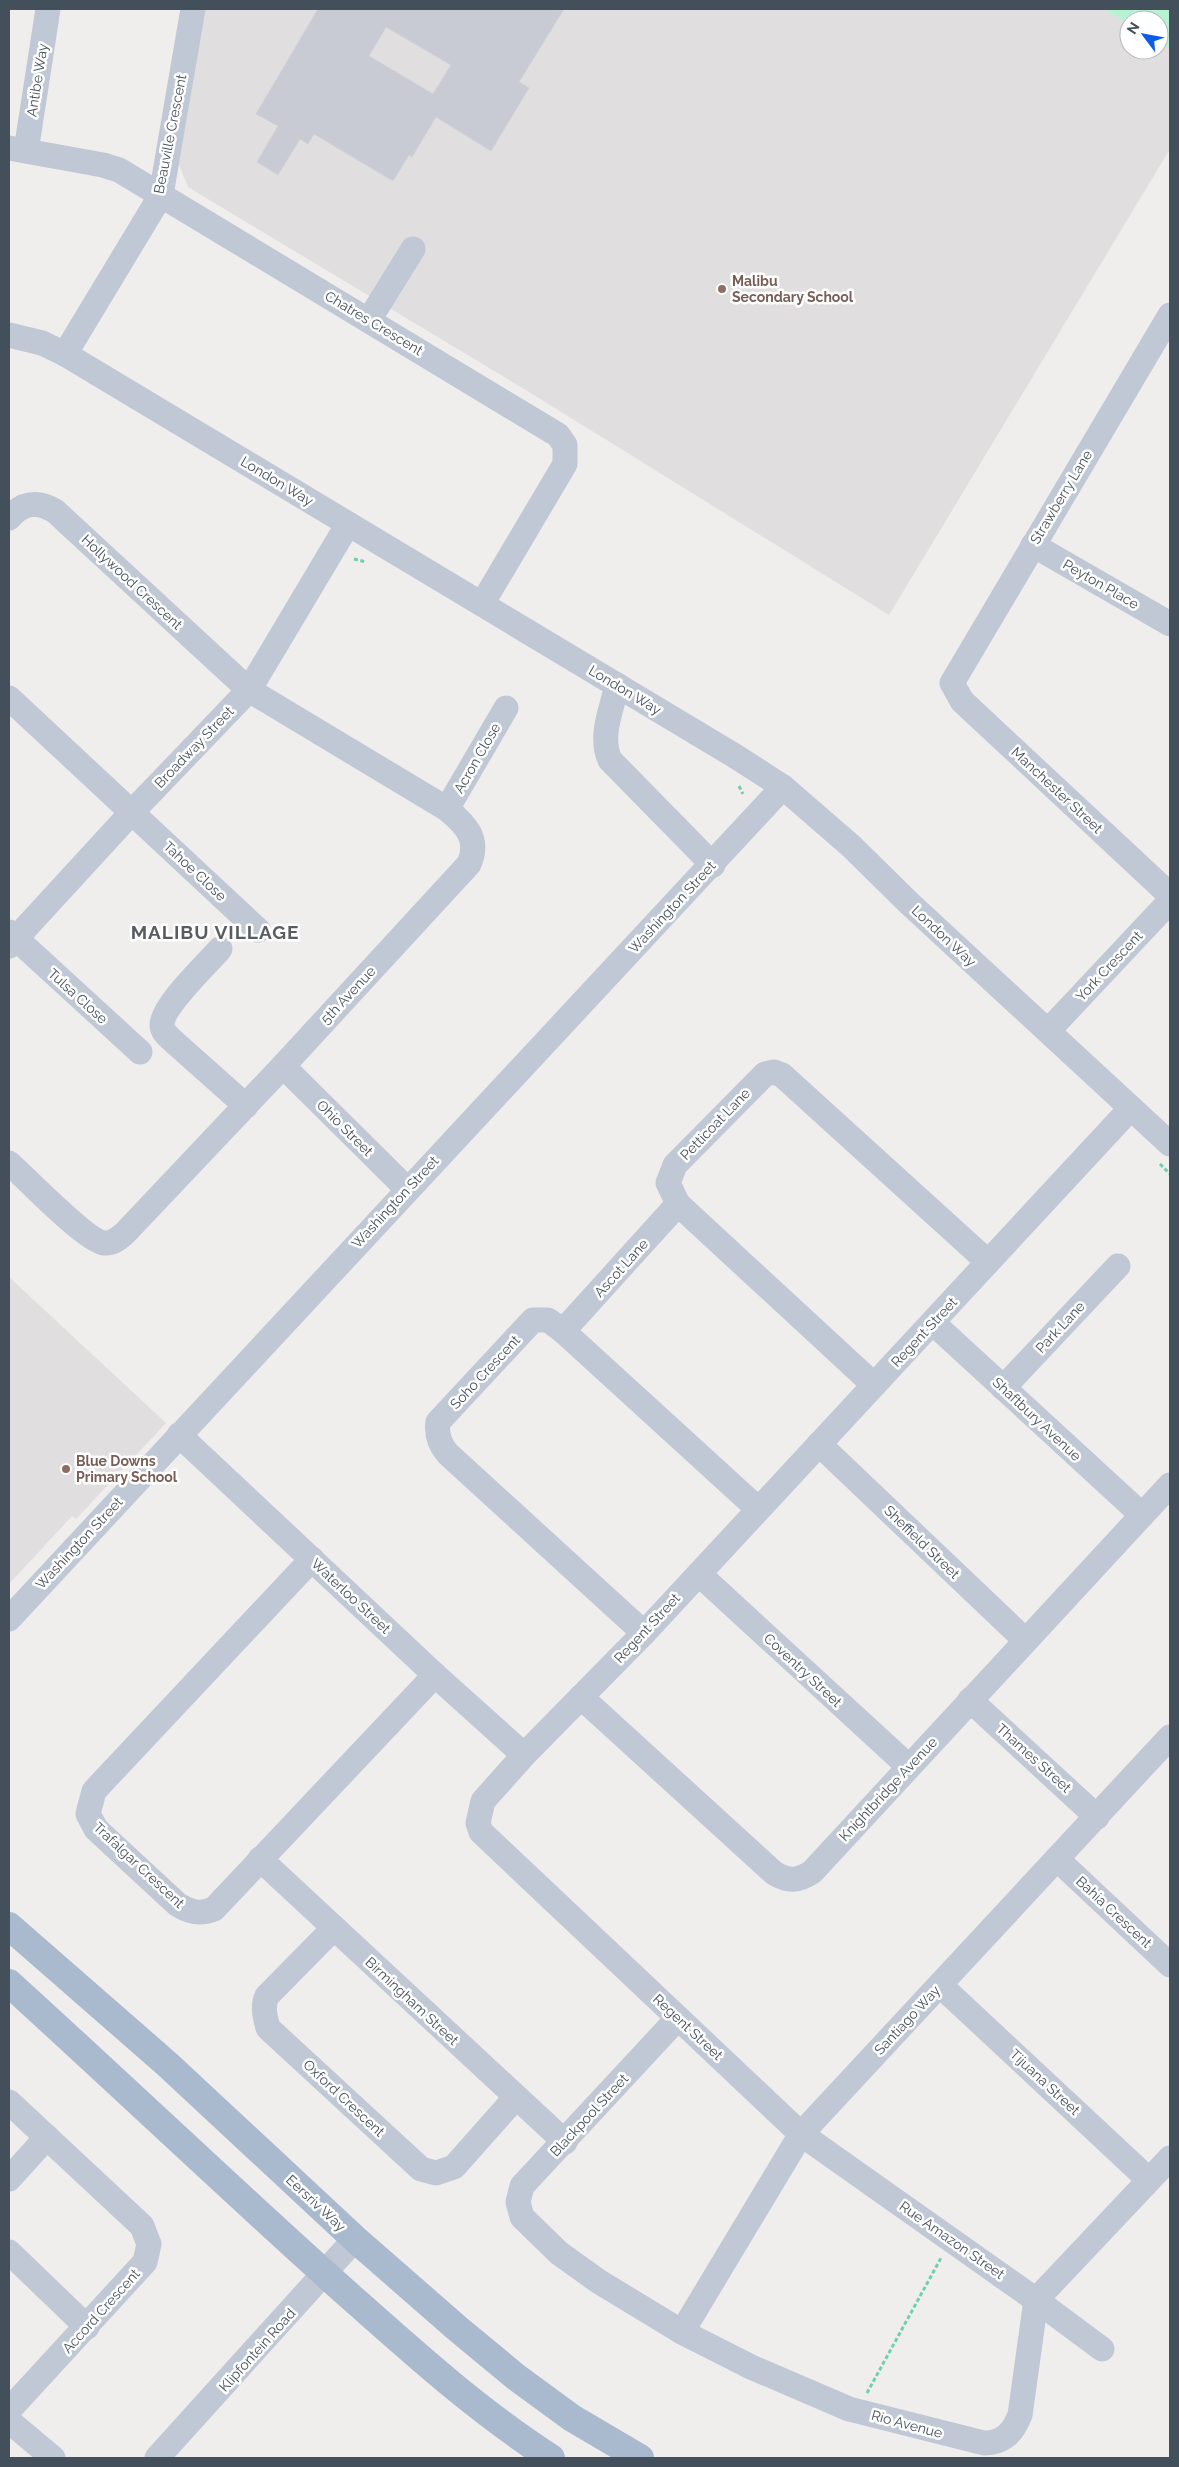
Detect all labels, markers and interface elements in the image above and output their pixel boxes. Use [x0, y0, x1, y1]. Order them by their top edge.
north arrow [1119, 10, 1169, 60]
text: N [1123, 19, 1143, 37]
street label: Antibe Way [23, 42, 51, 118]
street label: Beauville Crescent [151, 73, 189, 195]
place label: Malibu Secondary School [732, 273, 854, 305]
marker: Malibu Secondary School [716, 283, 728, 295]
street label: Chatres Crescent [322, 288, 426, 359]
street label: Strawberry Lane [1027, 447, 1095, 547]
street label: London Way [238, 453, 316, 509]
street label: Hollywood Crescent [78, 531, 186, 633]
street label: Peyton Place [1060, 556, 1142, 612]
street label: London Way [586, 662, 664, 718]
street label: Broadway Street [151, 703, 237, 791]
street label: Acron Close [450, 720, 504, 796]
street label: Manchester Street [1008, 744, 1106, 836]
street label: Tahoe Close [160, 838, 230, 904]
street label: Washington Street [625, 858, 719, 956]
street label: London Way [909, 902, 980, 970]
district label: MALIBU VILLAGE [131, 921, 299, 943]
street label: York Crescent [1072, 927, 1146, 1004]
street label: 5th Avenue [317, 963, 379, 1027]
street label: Tulsa Close [45, 965, 111, 1027]
street label: Petticoat Lane [677, 1085, 753, 1163]
street label: Ohio Street [314, 1097, 376, 1159]
street label: Washington Street [348, 1153, 442, 1251]
street label: Ascot Lane [591, 1236, 651, 1300]
street label: Regent Street [888, 1294, 960, 1370]
street label: Park Lane [1032, 1298, 1088, 1356]
street label: Soho Crescent [447, 1332, 523, 1412]
street label: Shaftbury Avenue [990, 1374, 1084, 1464]
place label: Blue Downs Primary School [76, 1453, 178, 1485]
marker: Blue Downs Primary School [60, 1463, 72, 1475]
street label: Washington Street [32, 1494, 126, 1592]
street label: Sheffield Street [881, 1502, 963, 1582]
street label: Waterloo Street [308, 1555, 394, 1637]
street label: Regent Street [611, 1590, 683, 1666]
street label: Coventry Street [761, 1630, 845, 1710]
street label: Thames Street [994, 1720, 1075, 1796]
street label: Knightbridge Avenue [836, 1734, 940, 1844]
street label: Trafalgar Crescent [90, 1819, 188, 1911]
street label: Bahia Crescent [1073, 1873, 1155, 1951]
street label: Birmingham Street [362, 1954, 462, 2048]
street label: Santiago Way [871, 1982, 943, 2058]
street label: Regent Street [650, 1991, 726, 2063]
street label: Tijuana Street [1007, 2046, 1083, 2118]
street label: Oxford Crescent [300, 2056, 388, 2140]
street label: Blackpool Street [547, 2070, 632, 2160]
street label: Eersriv Way [283, 2171, 349, 2235]
street label: Rue Amazon Street [897, 2198, 1008, 2282]
street label: Accord Crescent [59, 2265, 143, 2356]
street label: Klipfontein Road [215, 2305, 299, 2395]
street label: Rio Avenue [870, 2407, 944, 2441]

